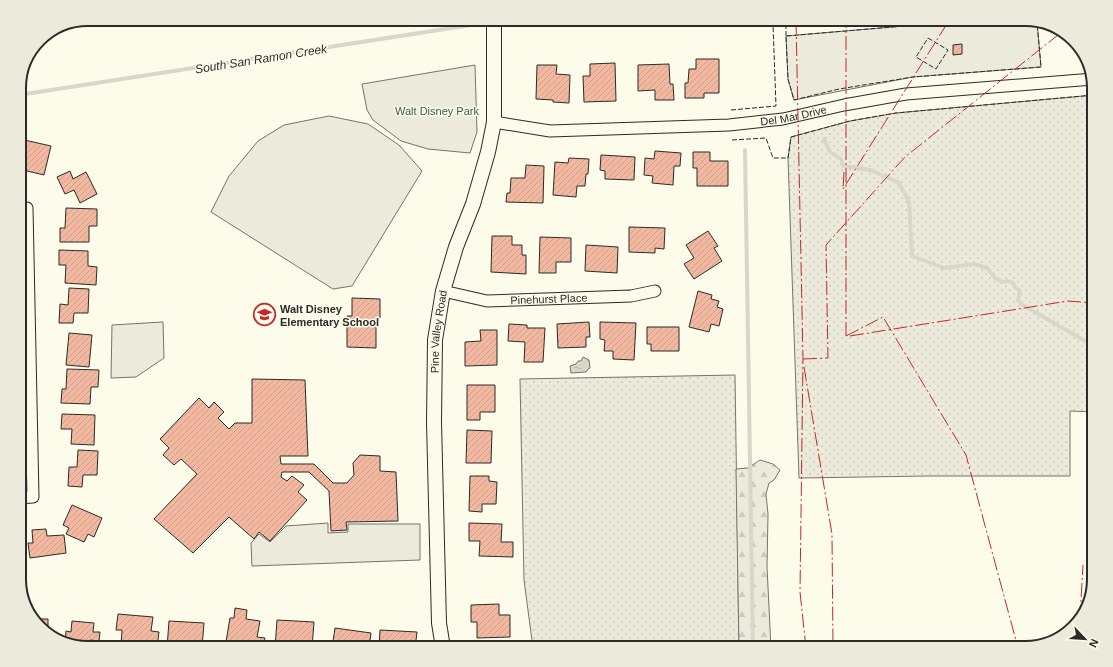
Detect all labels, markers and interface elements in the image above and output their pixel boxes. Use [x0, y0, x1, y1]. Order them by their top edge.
water label: South San Ramon Creek [194, 41, 329, 76]
street label: Del Mar Drive [760, 103, 828, 127]
park label: Walt Disney Park [395, 105, 479, 117]
street label: Pine Valley Road [429, 289, 449, 373]
street label: Pinehurst Place [510, 292, 588, 306]
school or university icon: Walt Disney Elementary School [251, 302, 277, 328]
place label: Walt Disney Elementary School [280, 303, 379, 328]
north arrow [1065, 619, 1105, 659]
text: N [1087, 637, 1101, 649]

